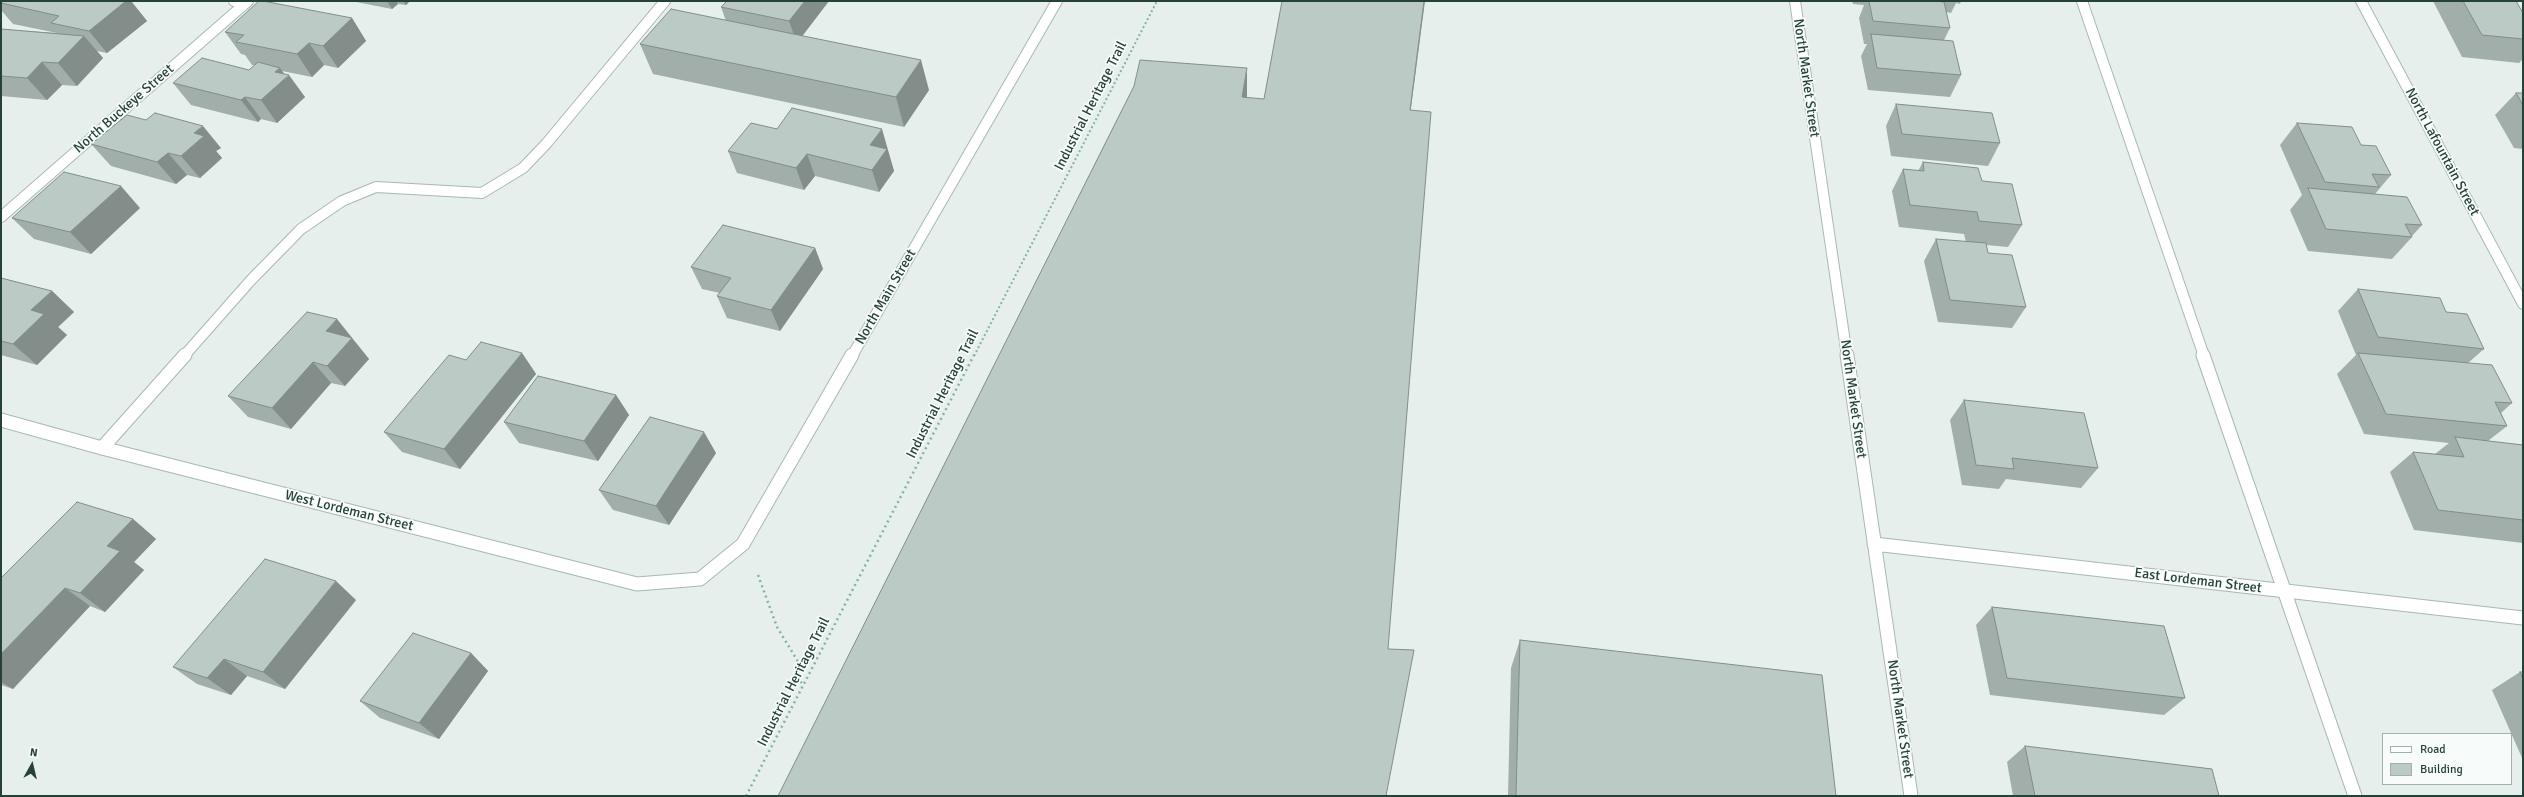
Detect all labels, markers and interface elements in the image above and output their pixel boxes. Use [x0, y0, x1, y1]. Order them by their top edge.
street label: North Market Street [1789, 18, 1823, 138]
street label: Industrial Heritage Trail [1051, 39, 1131, 173]
street label: North Buckeye Street [71, 61, 177, 157]
street label: North Lafountain Street [2401, 85, 2483, 219]
street label: North Main Street [852, 246, 920, 348]
street label: Industrial Heritage Trail [903, 327, 983, 461]
street label: North Market Street [1836, 339, 1870, 459]
street label: West Lordeman Street [283, 487, 415, 535]
street label: East Lordeman Street [2133, 565, 2263, 597]
street label: Industrial Heritage Trail [754, 615, 834, 749]
street label: North Market Street [1883, 659, 1917, 779]
legend [2382, 733, 2512, 785]
text: Road [2420, 742, 2446, 757]
north arrow [12, 745, 52, 785]
text: N [29, 746, 38, 760]
text: Building [2420, 762, 2463, 777]

